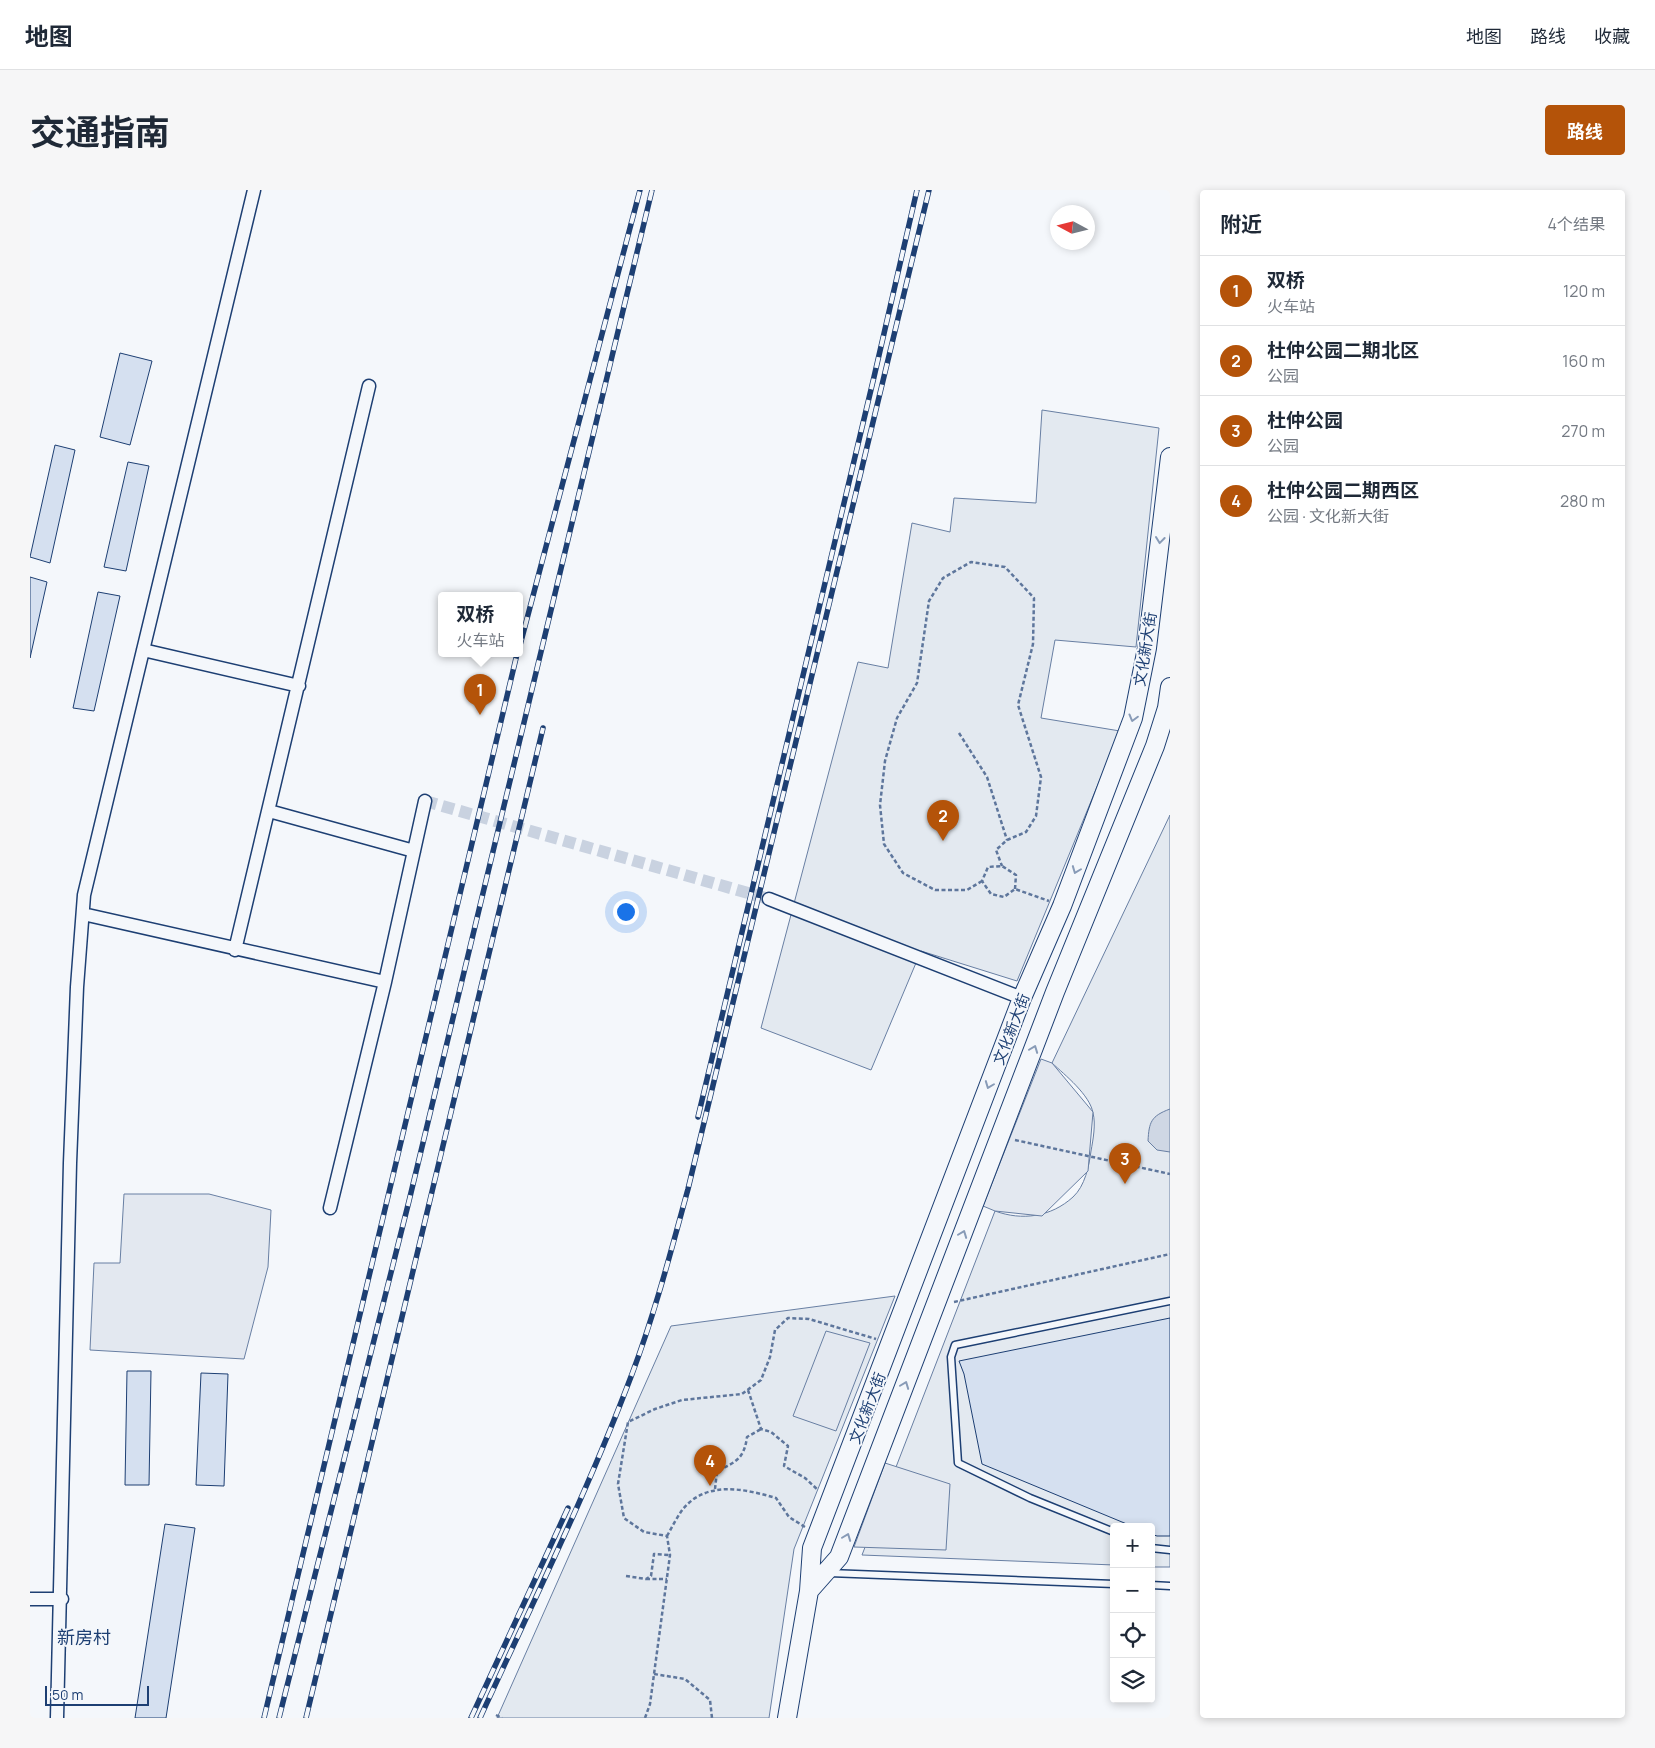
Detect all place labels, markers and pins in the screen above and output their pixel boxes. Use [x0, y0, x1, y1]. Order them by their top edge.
pin: 1 [464, 674, 496, 715]
pin: 2 [927, 800, 959, 841]
pin: 3 [1109, 1143, 1141, 1184]
pin: 4 [694, 1445, 726, 1486]

